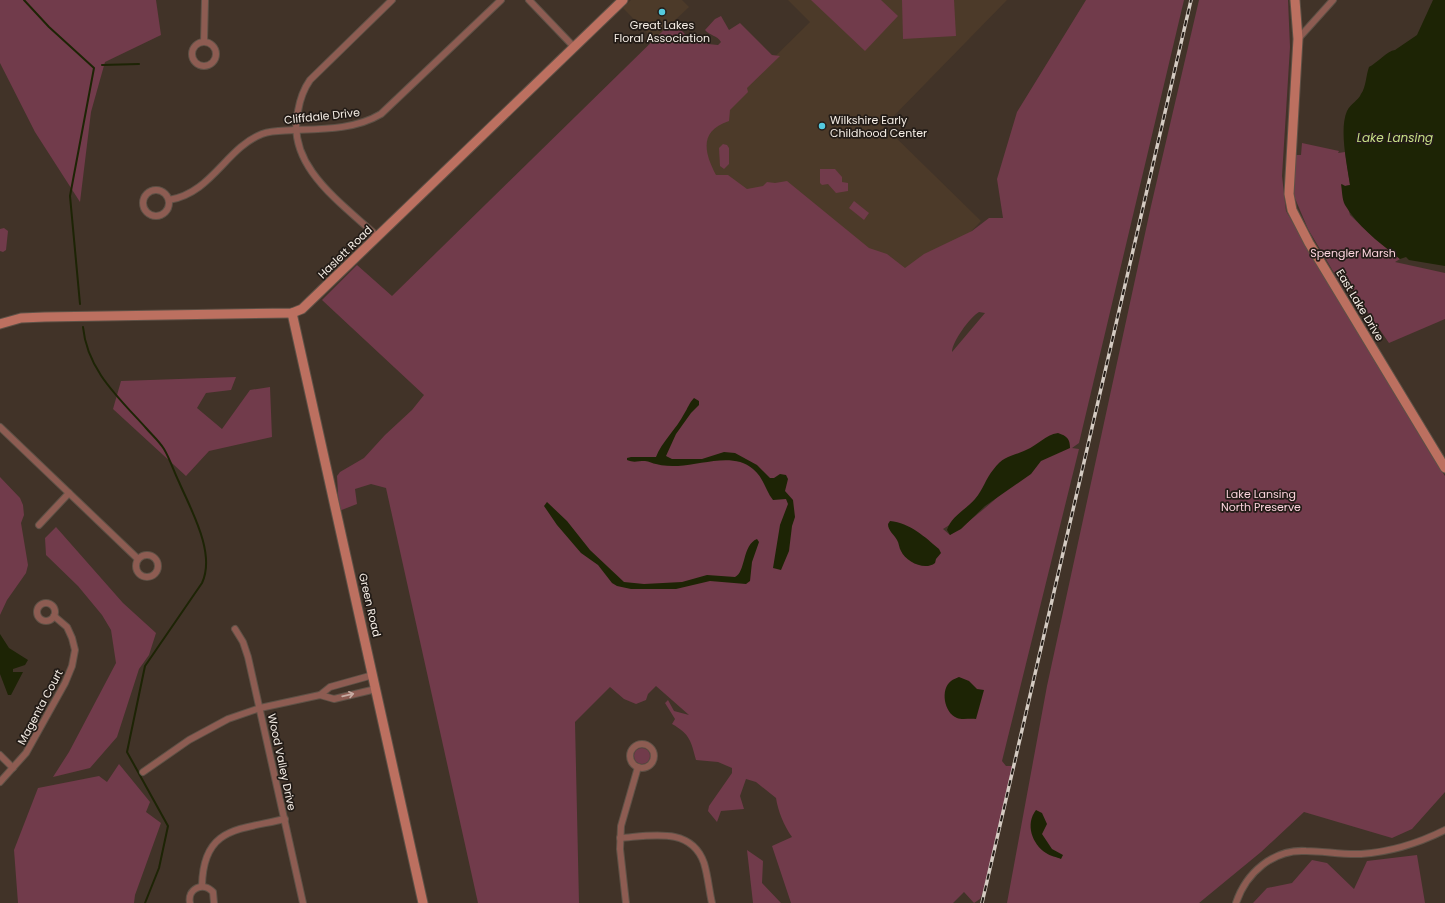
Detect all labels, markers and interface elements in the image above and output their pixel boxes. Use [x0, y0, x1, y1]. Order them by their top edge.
marker: Great Lakes Floral Association [657, 7, 667, 17]
place label: Great Lakes Floral Association [614, 17, 710, 46]
street label: Cliffdale Drive [283, 104, 361, 128]
place label: Wilkshire Early Childhood Center [830, 112, 927, 141]
marker: Wilkshire Early Childhood Center [817, 121, 827, 131]
water label: Lake Lansing [1357, 129, 1433, 146]
street label: Haslett Road [314, 222, 376, 282]
park label: Spengler Marsh [1310, 245, 1396, 261]
street label: East Lake Drive [1332, 266, 1388, 344]
park label: Lake Lansing North Preserve [1221, 486, 1301, 515]
street label: Green Road [355, 572, 385, 638]
street label: Magenta Court [13, 666, 67, 748]
one-way arrow [341, 691, 354, 698]
street label: Wood Valley Drive [264, 712, 300, 812]

